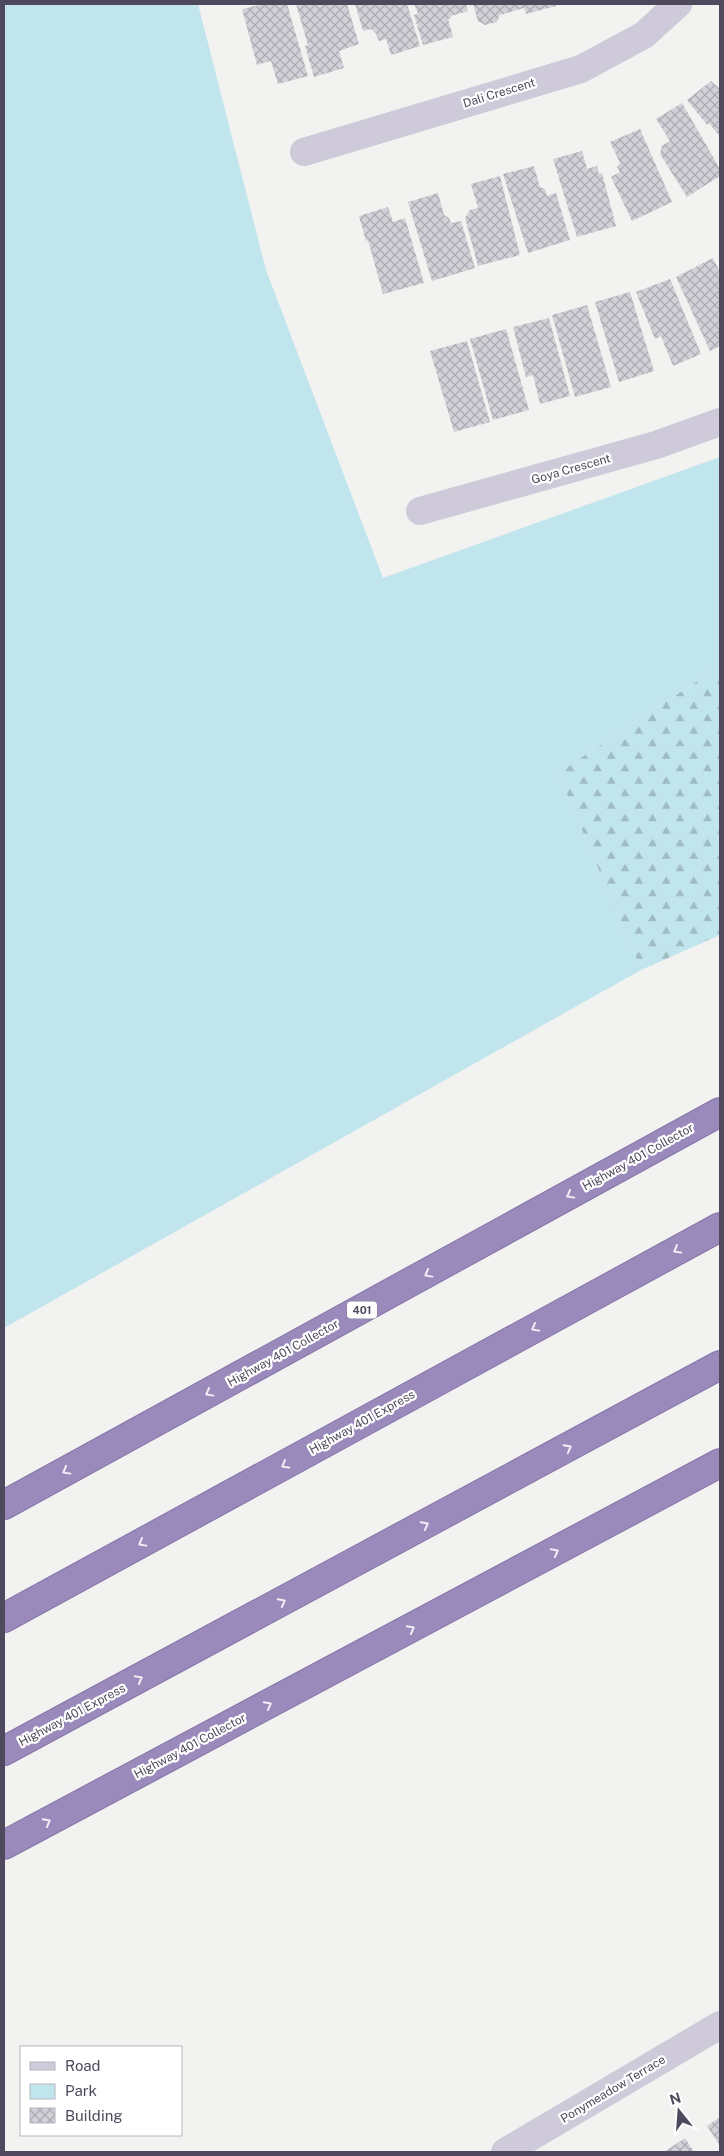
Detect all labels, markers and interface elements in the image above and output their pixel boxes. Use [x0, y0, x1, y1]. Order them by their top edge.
street label: Dali Crescent [461, 75, 537, 111]
street label: Goya Crescent [530, 451, 612, 487]
street label: Highway 401 Collector [580, 1120, 696, 1193]
one-way arrow [567, 1189, 576, 1199]
one-way arrow [674, 1244, 683, 1254]
one-way arrow [424, 1267, 433, 1277]
road number: 401 [347, 1302, 377, 1318]
street label: Highway 401 Collector [225, 1316, 341, 1389]
one-way arrow [531, 1322, 540, 1332]
one-way arrow [205, 1387, 214, 1397]
street label: Highway 401 Express [307, 1387, 417, 1457]
one-way arrow [563, 1444, 572, 1454]
one-way arrow [281, 1458, 290, 1468]
one-way arrow [62, 1465, 71, 1475]
one-way arrow [420, 1521, 429, 1531]
one-way arrow [138, 1536, 147, 1546]
one-way arrow [549, 1548, 558, 1558]
one-way arrow [277, 1598, 286, 1608]
one-way arrow [406, 1625, 415, 1635]
one-way arrow [134, 1675, 143, 1685]
street label: Highway 401 Express [16, 1681, 128, 1749]
one-way arrow [262, 1701, 271, 1711]
street label: Highway 401 Collector [132, 1710, 249, 1781]
one-way arrow [42, 1818, 51, 1828]
legend [20, 2046, 182, 2136]
street label: Ponymeadow Terrace [558, 2052, 668, 2126]
text: Road [65, 2057, 101, 2074]
text: Park [65, 2082, 97, 2099]
north arrow [654, 2086, 704, 2136]
text: N [668, 2089, 683, 2108]
text: Building [65, 2107, 123, 2124]

